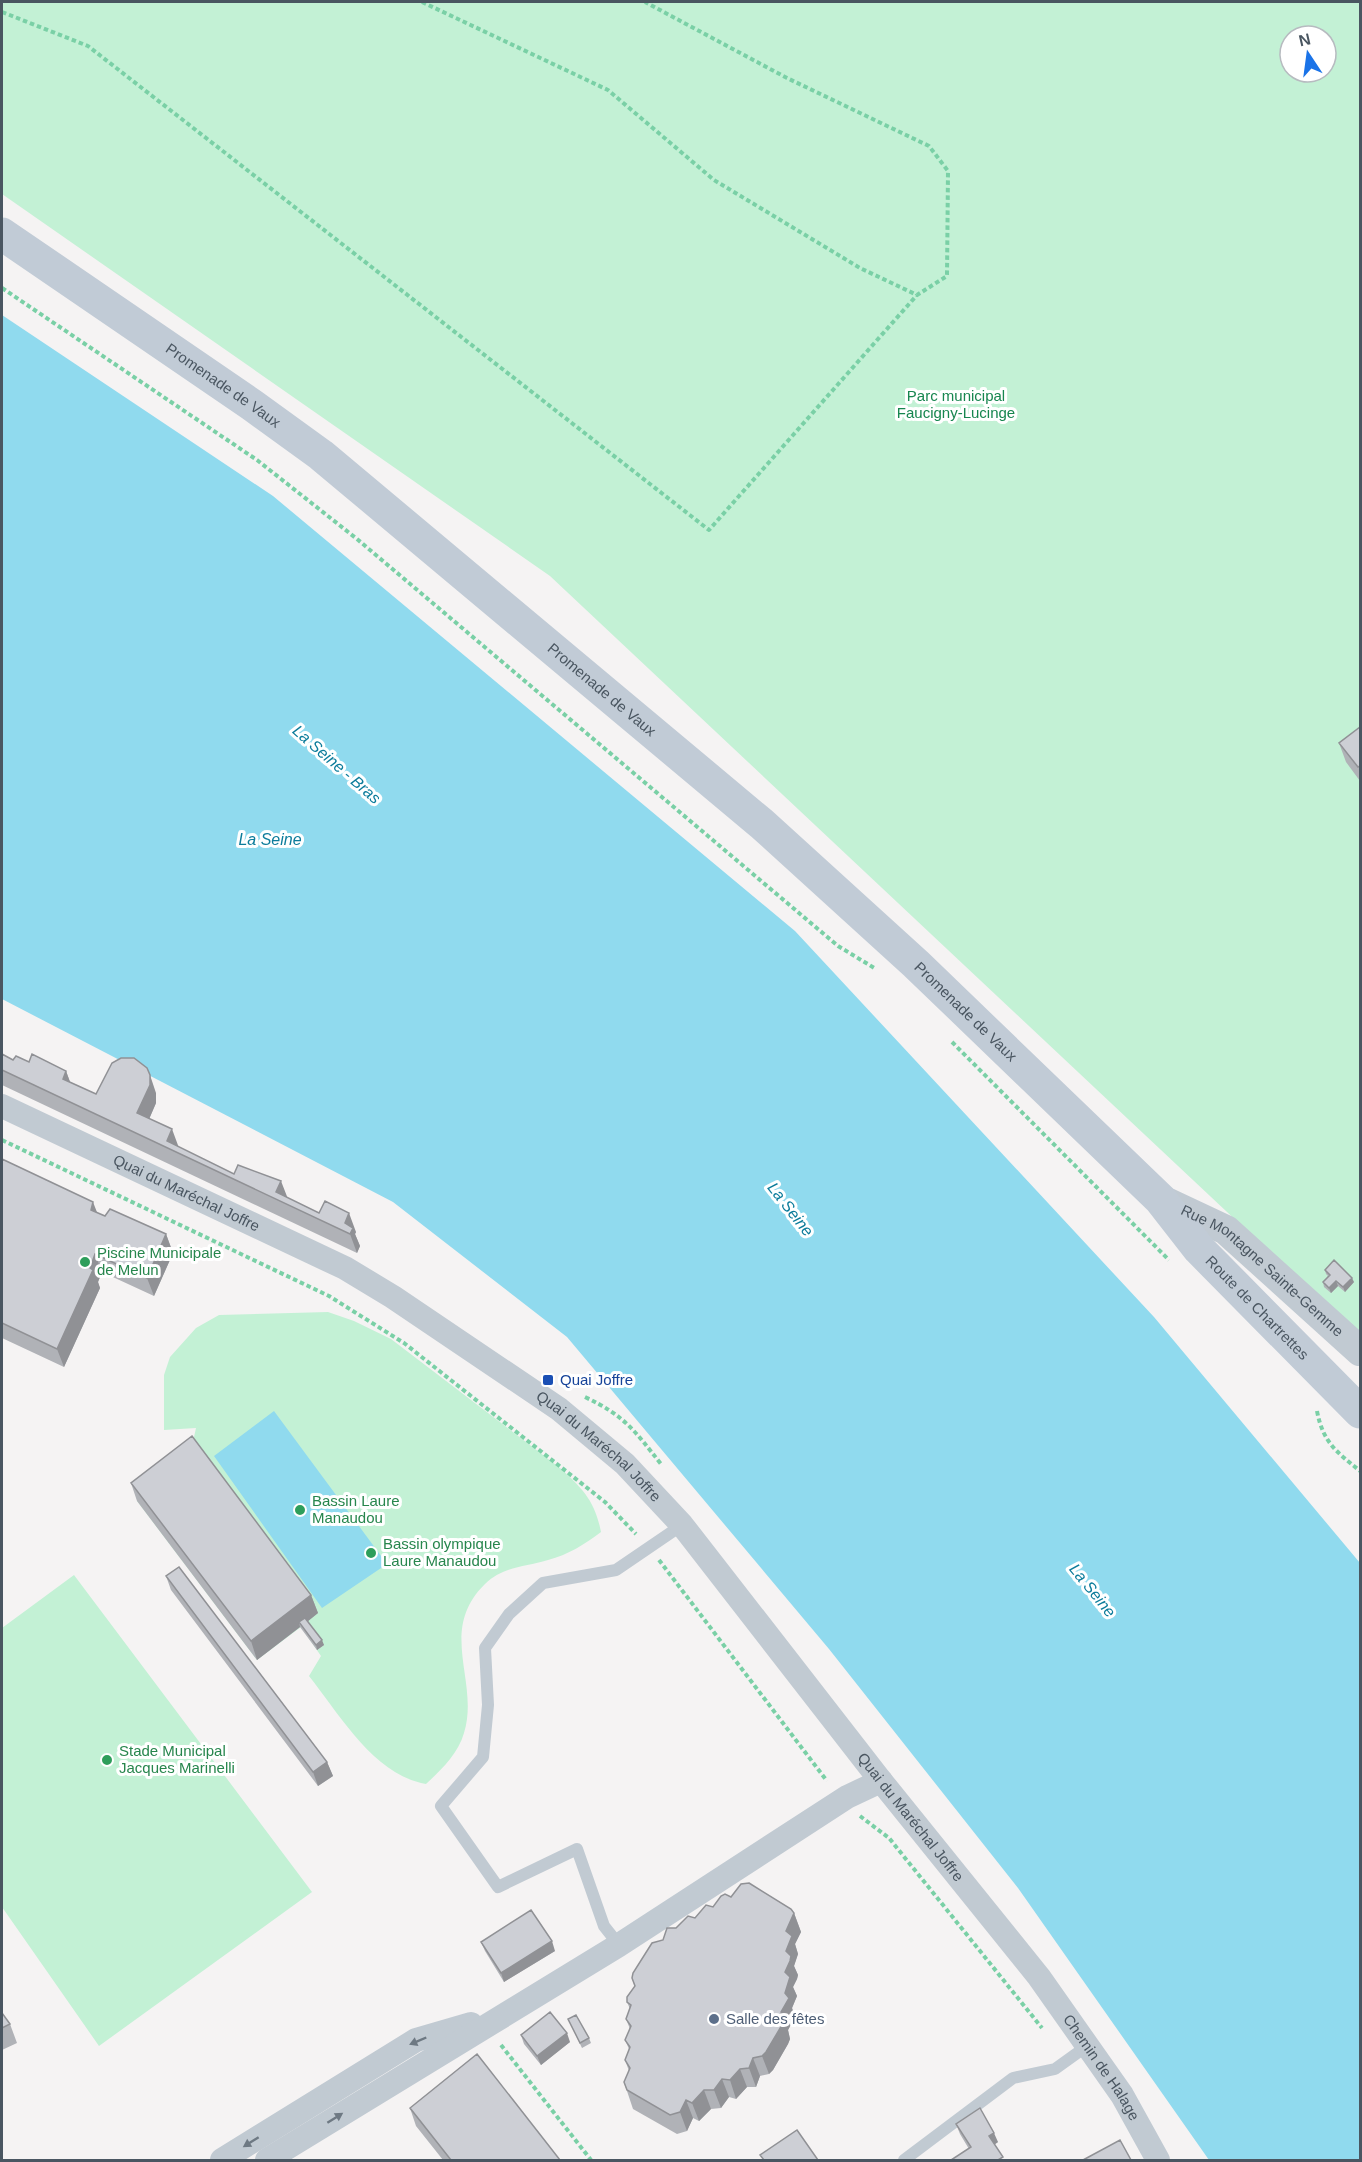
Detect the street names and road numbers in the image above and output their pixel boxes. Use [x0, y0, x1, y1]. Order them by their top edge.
street label: Promenade de Vaux [163, 340, 284, 431]
street label: Promenade de Vaux [544, 639, 660, 740]
street label: Promenade de Vaux [911, 958, 1021, 1065]
street label: Quai du Maréchal Joffre [111, 1151, 263, 1234]
street label: Rue Montagne Sainte-Gemme [1179, 1201, 1347, 1340]
street label: Route de Chartrettes [1202, 1252, 1312, 1363]
street label: Quai du Maréchal Joffre [533, 1387, 665, 1505]
street label: Quai du Maréchal Joffre [854, 1749, 967, 1885]
street label: Chemin de Halage [1060, 2011, 1143, 2123]

